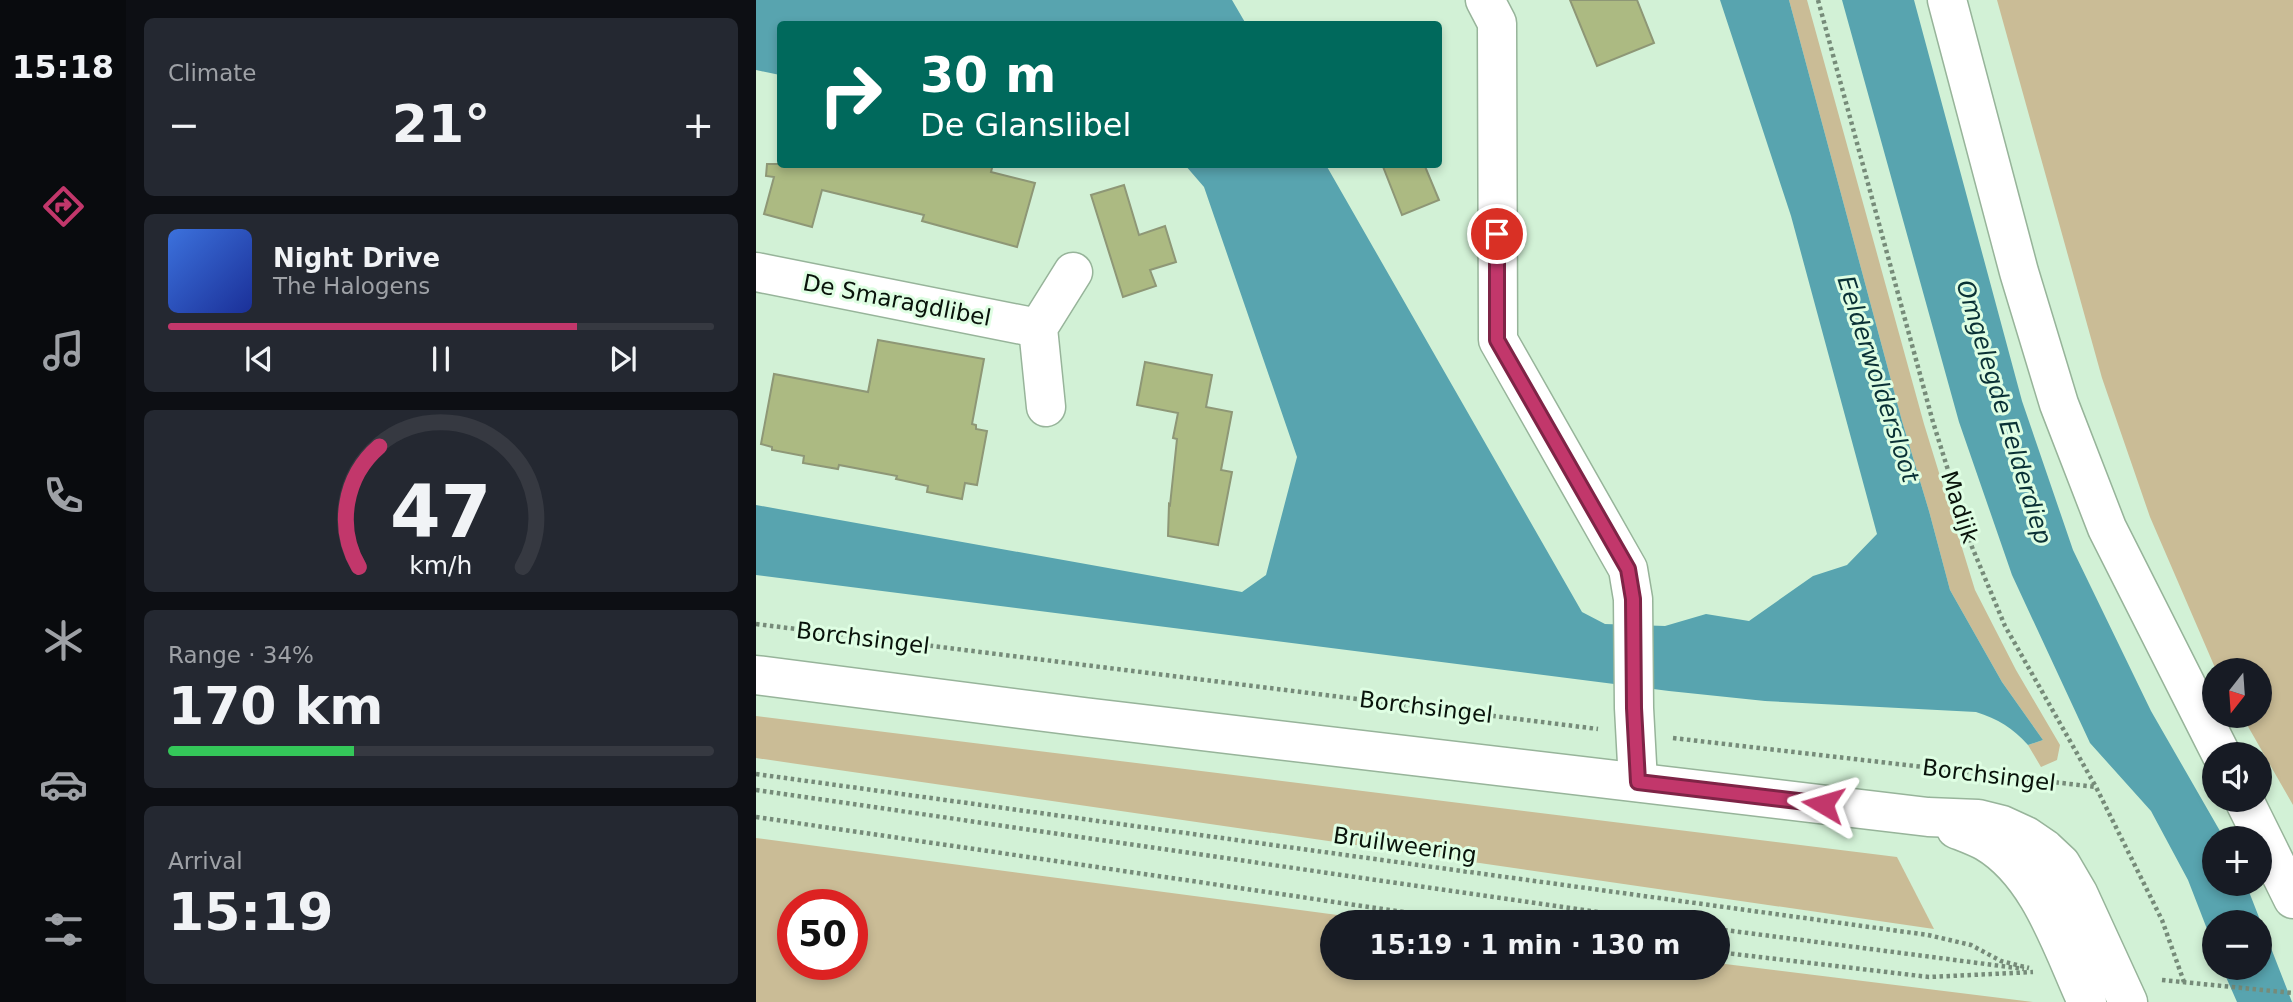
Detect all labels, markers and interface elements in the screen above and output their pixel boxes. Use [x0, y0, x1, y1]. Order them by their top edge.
text: 30 m [920, 47, 1056, 104]
text: 15:18 [12, 48, 114, 86]
icon: right [805, 49, 896, 140]
text: Climate [168, 60, 257, 86]
text: 21° [392, 94, 490, 154]
text: − [168, 103, 200, 147]
text: + [682, 103, 714, 147]
text: De Glanslibel [920, 106, 1131, 144]
icon: directions [39, 182, 88, 231]
pin [1467, 204, 1527, 264]
icon: arrive [1478, 215, 1516, 253]
text: Night Drive [273, 243, 440, 273]
street label: De Smaragdlibel [801, 269, 993, 331]
water label: Eelderwoldersloot [1831, 272, 1925, 487]
text: The Halogens [273, 273, 430, 299]
water label: Omgelegde Eelderdiep [1950, 276, 2058, 548]
icon: music [39, 326, 88, 375]
icon: previous [240, 340, 278, 378]
icon: pause [422, 340, 460, 378]
icon: next [604, 340, 642, 378]
street label: Madijk [1936, 467, 1984, 547]
text: 47 [390, 469, 492, 554]
icon: phone [39, 471, 88, 520]
text: km/h [409, 551, 473, 580]
icon: climate [39, 616, 88, 665]
street label: Borchsingel [795, 617, 931, 659]
text: Range · 34% [168, 642, 314, 668]
north arrow [2202, 658, 2272, 728]
map controls [2202, 658, 2272, 980]
text: 170 km [168, 676, 383, 736]
street label: Borchsingel [1358, 686, 1494, 728]
button: sound [2202, 742, 2272, 812]
street label: Borchsingel [1921, 754, 2057, 796]
icon: car [39, 760, 88, 809]
position arrow [1786, 767, 1860, 841]
street label: Bruilweering [1332, 822, 1478, 868]
button: + [2202, 826, 2272, 896]
text: Arrival [168, 848, 243, 874]
text: 15:19 [168, 882, 334, 942]
speed limit sign: 50 [777, 889, 868, 980]
icon: filters [39, 905, 88, 954]
button: − [2202, 910, 2272, 980]
text: 15:19 · 1 min · 130 m [1370, 930, 1680, 960]

